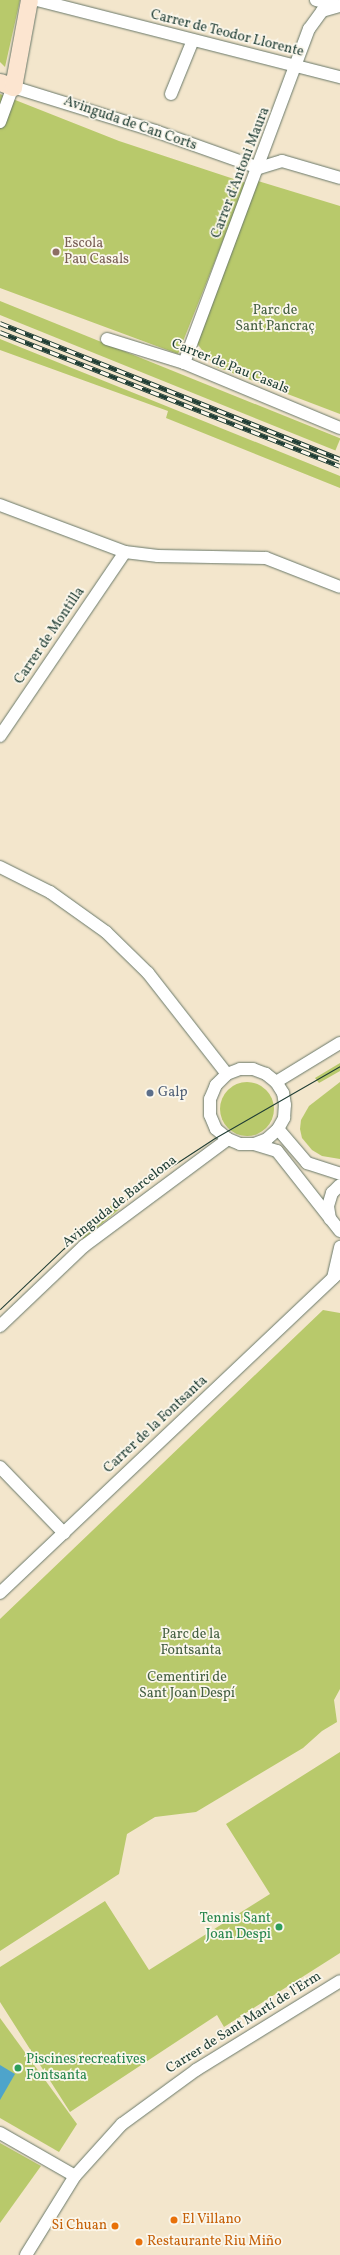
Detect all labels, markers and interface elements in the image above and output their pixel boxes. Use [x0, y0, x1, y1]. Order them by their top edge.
street label: Carrer de Teodor Llorente [149, 7, 305, 61]
street label: Avinguda de Can Corts [61, 93, 199, 155]
street label: Carrer d'Antoni Maura [208, 105, 274, 241]
place label: Escola Pau Casals [64, 236, 129, 268]
marker: Escola Pau Casals [51, 247, 61, 257]
park label: Parc de Sant Pancraç [235, 303, 315, 336]
street label: Carrer de Pau Casals [169, 336, 291, 398]
street label: Carrer de Montilla [11, 584, 89, 688]
place label: Galp [158, 1085, 187, 1101]
marker: Galp [145, 1088, 155, 1098]
street label: Avinguda de Barcelona [59, 1152, 181, 1252]
street label: Carrer de la Fontsanta [101, 1373, 211, 1477]
park label: Parc de la Fontsanta [160, 1627, 222, 1660]
park label: Cementiri de Sant Joan Despí [139, 1670, 235, 1702]
place label: Tennis Sant Joan Despi [199, 1911, 271, 1944]
marker: Tennis Sant Joan Despi [274, 1922, 284, 1932]
street label: Carrer de Sant Martí de l'Erm [163, 1968, 325, 2078]
place label: Piscines recreatives Fontsanta [26, 2052, 146, 2084]
marker: Piscines recreatives Fontsanta [13, 2063, 23, 2073]
place label: El Villano [182, 2212, 242, 2228]
marker: El Villano [169, 2215, 179, 2225]
place label: Si Chuan [52, 2218, 107, 2234]
marker: Si Chuan [110, 2221, 120, 2231]
place label: Restaurante Riu Miño [147, 2234, 282, 2250]
marker: Restaurante Riu Miño [134, 2237, 144, 2247]

